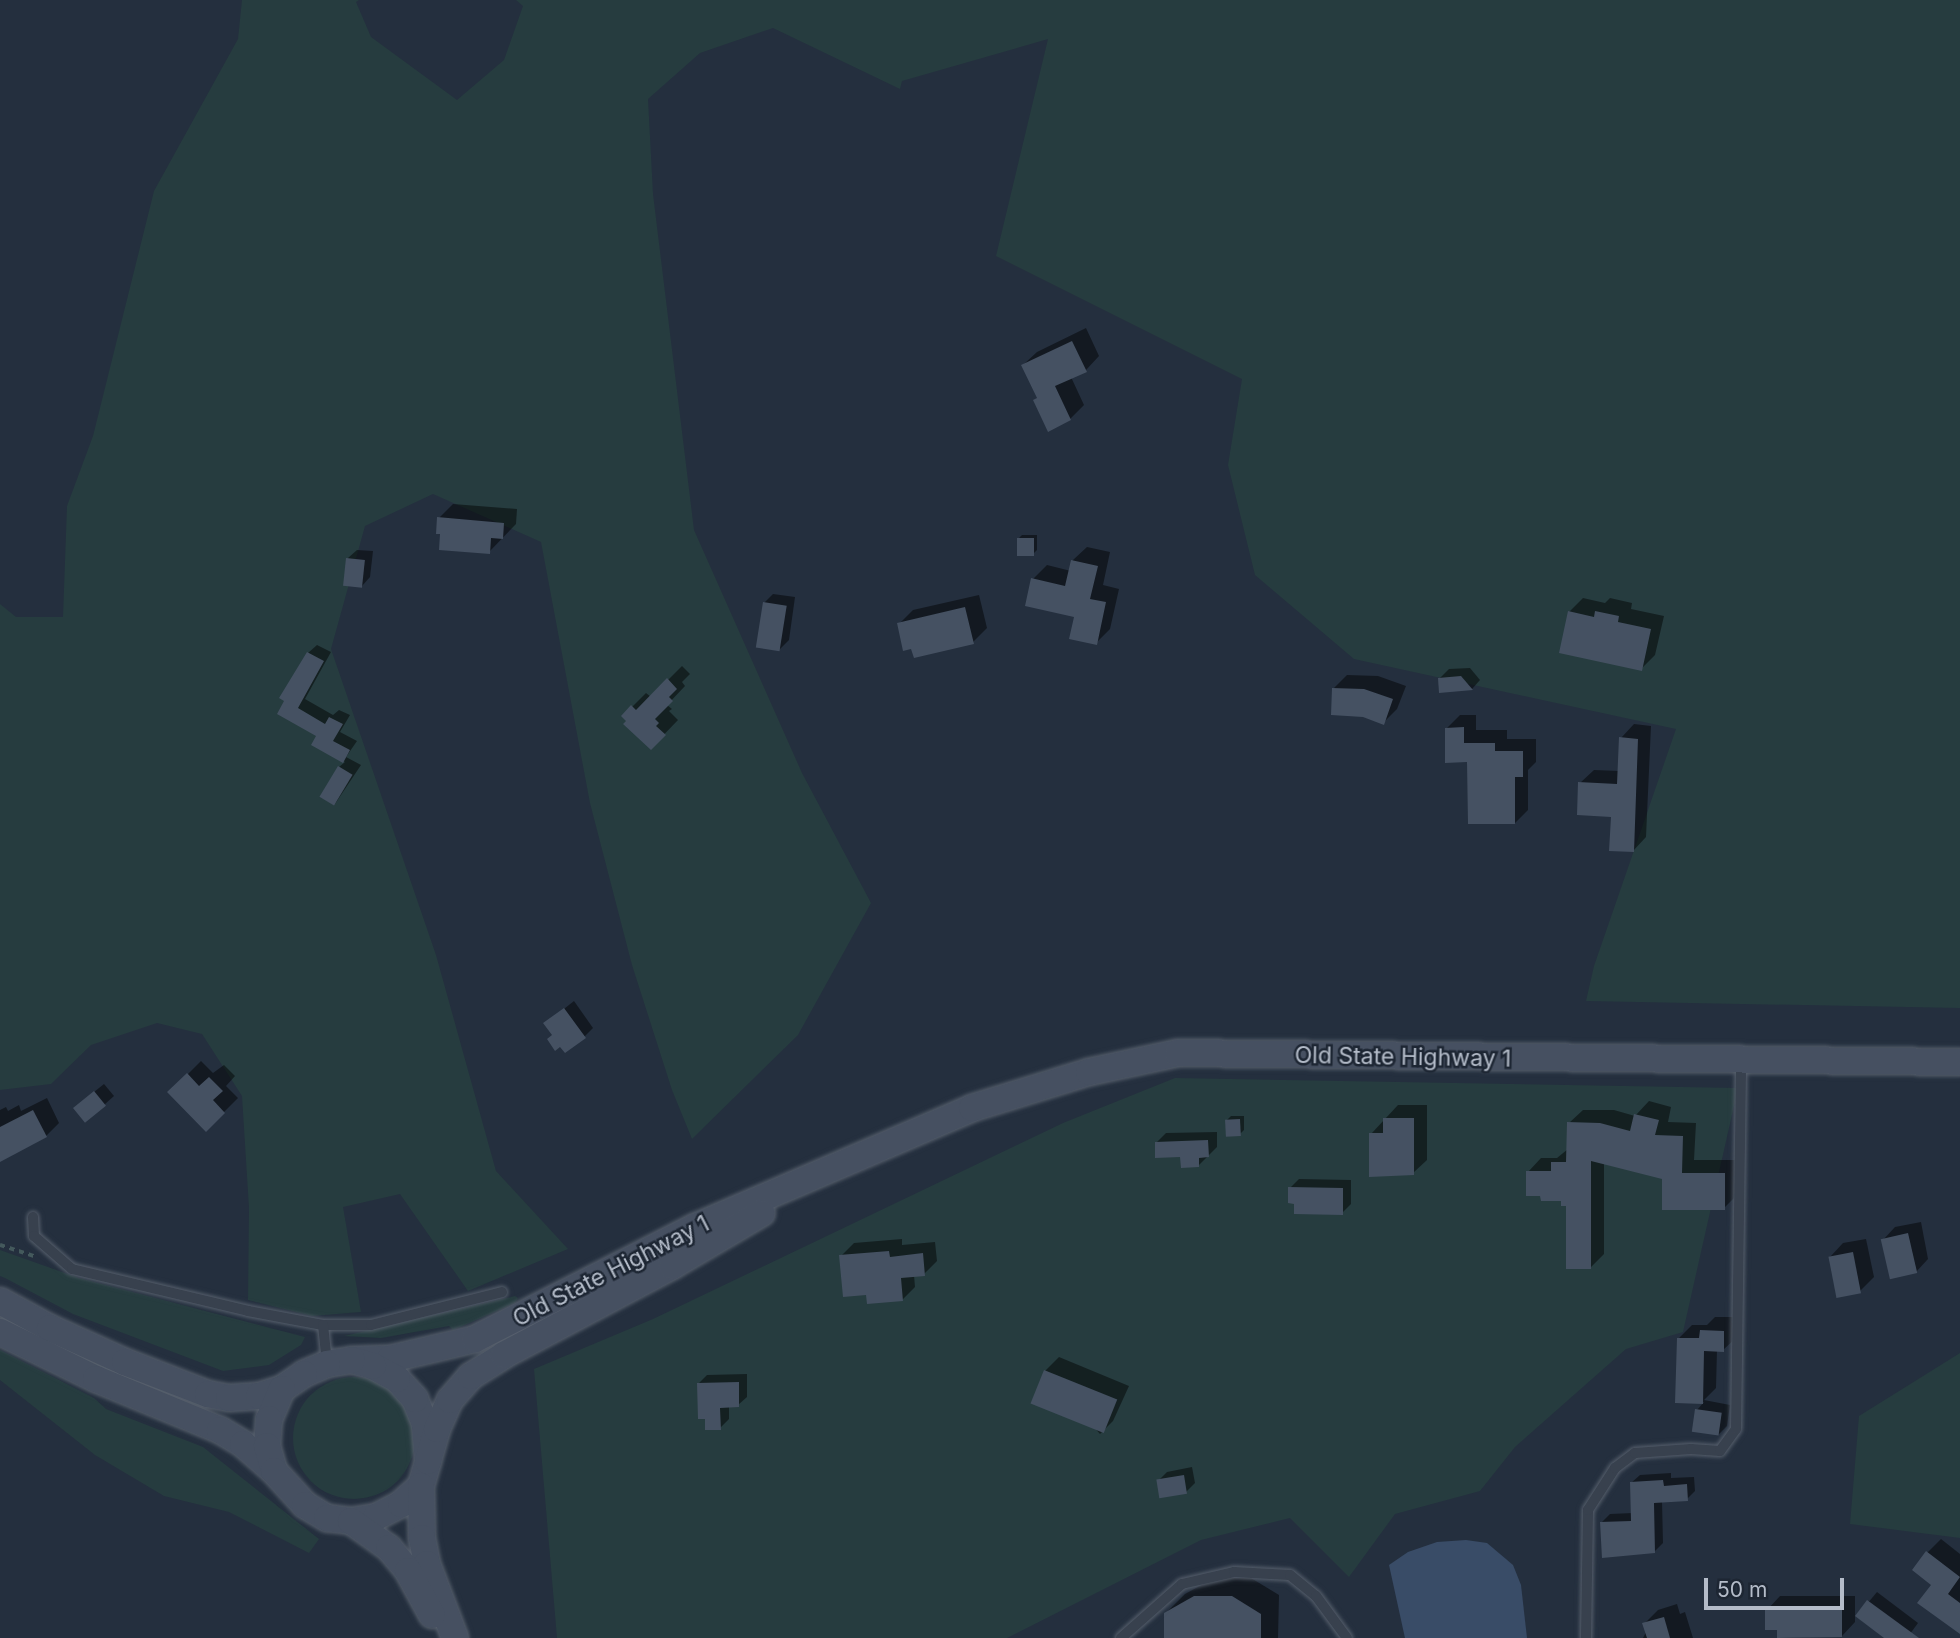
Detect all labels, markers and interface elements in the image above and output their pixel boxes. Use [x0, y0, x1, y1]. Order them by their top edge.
street label: Old State Highway 1 [1294, 1041, 1512, 1073]
street label: Old State Highway 1 [508, 1210, 714, 1332]
scale bar [1708, 1564, 1848, 1608]
text: 50 m [1717, 1577, 1767, 1602]

